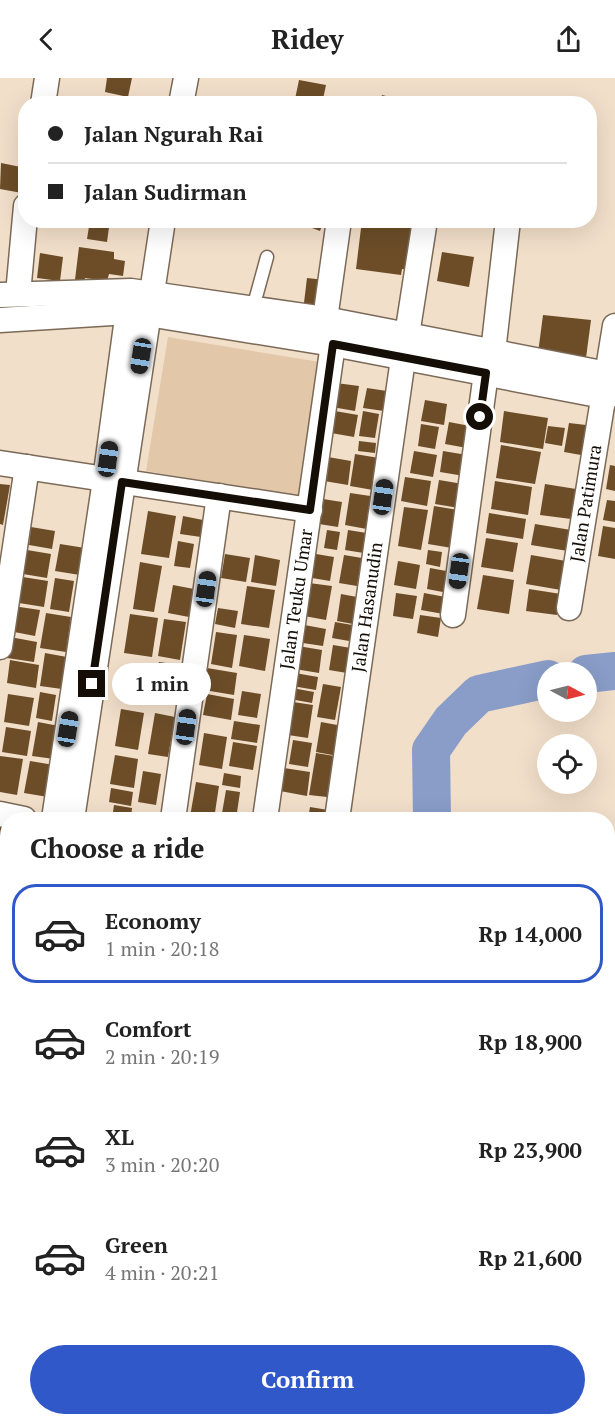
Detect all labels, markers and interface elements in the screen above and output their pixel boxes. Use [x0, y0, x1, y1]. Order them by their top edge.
text: Ridey [271, 21, 344, 57]
icon: back [30, 23, 63, 56]
icon: share [552, 23, 585, 56]
text: Jalan Ngurah Rai [84, 119, 263, 148]
text: Jalan Sudirman [84, 177, 247, 206]
car [129, 337, 153, 375]
route start [466, 403, 493, 430]
car [97, 440, 119, 478]
street label: Jalan Patimura [564, 443, 606, 564]
car [372, 478, 394, 516]
street label: Jalan Teuku Umar [274, 527, 317, 671]
street label: Jalan Hasanudin [345, 540, 388, 674]
car [448, 552, 470, 590]
car [195, 570, 217, 608]
north arrow [537, 662, 597, 722]
map controls [537, 662, 597, 794]
callout: 1 min [113, 663, 212, 705]
route end [78, 670, 105, 697]
text: 1 min [134, 670, 189, 697]
car [175, 708, 197, 746]
car [56, 710, 80, 748]
button: locate [537, 734, 597, 794]
text: Choose a ride [30, 830, 205, 866]
text: Economy [105, 906, 201, 935]
icon: car [33, 907, 87, 961]
text: Rp 14,000 [478, 919, 582, 948]
text: 1 min · 20:18 [105, 935, 219, 962]
text: Comfort [105, 1014, 191, 1043]
icon: car [33, 1015, 87, 1069]
text: Rp 18,900 [478, 1027, 582, 1056]
text: 2 min · 20:19 [105, 1043, 219, 1070]
text: XL [105, 1122, 134, 1151]
icon: car [33, 1123, 87, 1177]
text: Rp 23,900 [478, 1135, 582, 1164]
text: 3 min · 20:20 [105, 1151, 219, 1178]
text: Green [105, 1230, 168, 1259]
icon: car [33, 1231, 87, 1285]
text: Rp 21,600 [478, 1243, 582, 1272]
text: 4 min · 20:21 [105, 1259, 219, 1286]
button: Confirm [30, 1345, 585, 1414]

